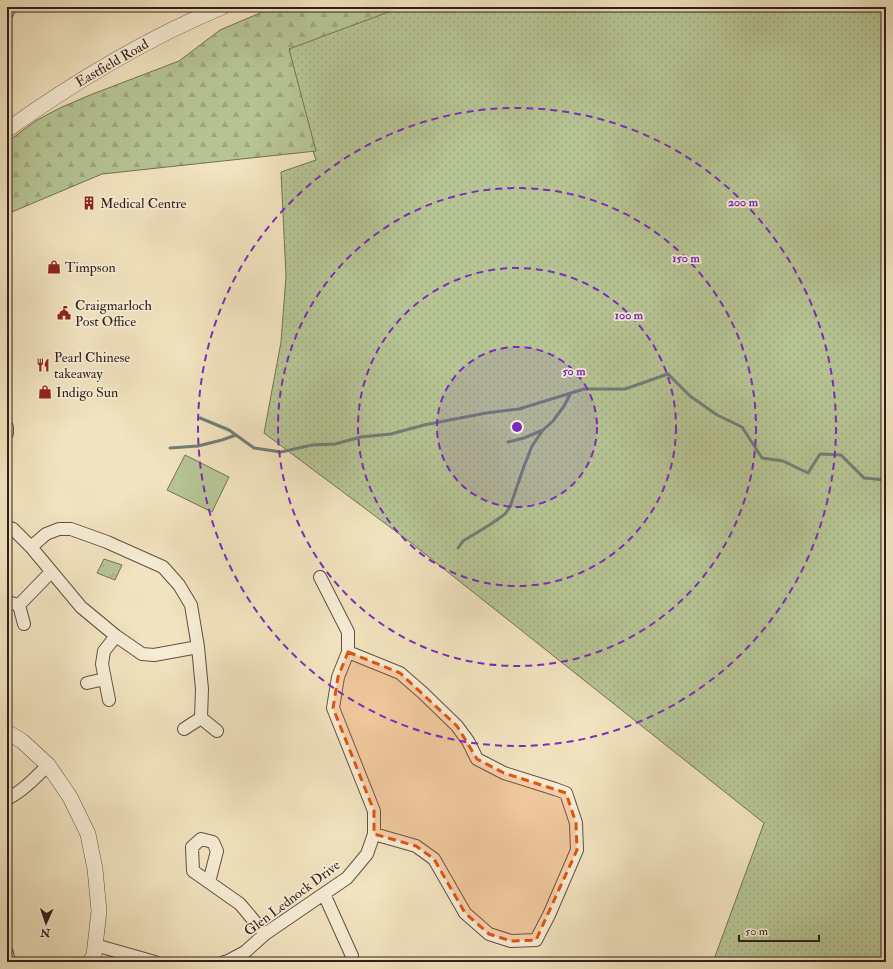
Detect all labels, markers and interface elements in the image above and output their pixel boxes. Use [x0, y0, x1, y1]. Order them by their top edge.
street label: Eastfield Road [73, 35, 152, 91]
building icon: Medical Centre [81, 195, 97, 211]
place label: Medical Centre [100, 195, 187, 212]
text: 200 m [728, 195, 759, 210]
text: 150 m [672, 251, 700, 266]
shop icon: Timpson [46, 259, 62, 275]
place label: Timpson [65, 259, 116, 277]
place label: Craigmarloch Post Office [75, 297, 152, 330]
public building icon: Craigmarloch Post Office [56, 305, 72, 321]
text: 100 m [615, 308, 644, 323]
place label: Pearl Chinese takeaway [54, 349, 130, 383]
restaurant icon: Pearl Chinese takeaway [35, 357, 51, 373]
text: 50 m [562, 364, 586, 379]
shop icon: Indigo Sun [37, 384, 53, 400]
place label: Indigo Sun [56, 384, 118, 401]
centre of rings [510, 420, 524, 434]
street label: Glen Lednock Drive [241, 856, 343, 940]
north arrow [26, 903, 66, 943]
scale bar [739, 917, 819, 943]
text: 50 m [745, 924, 769, 939]
text: N [39, 926, 52, 939]

